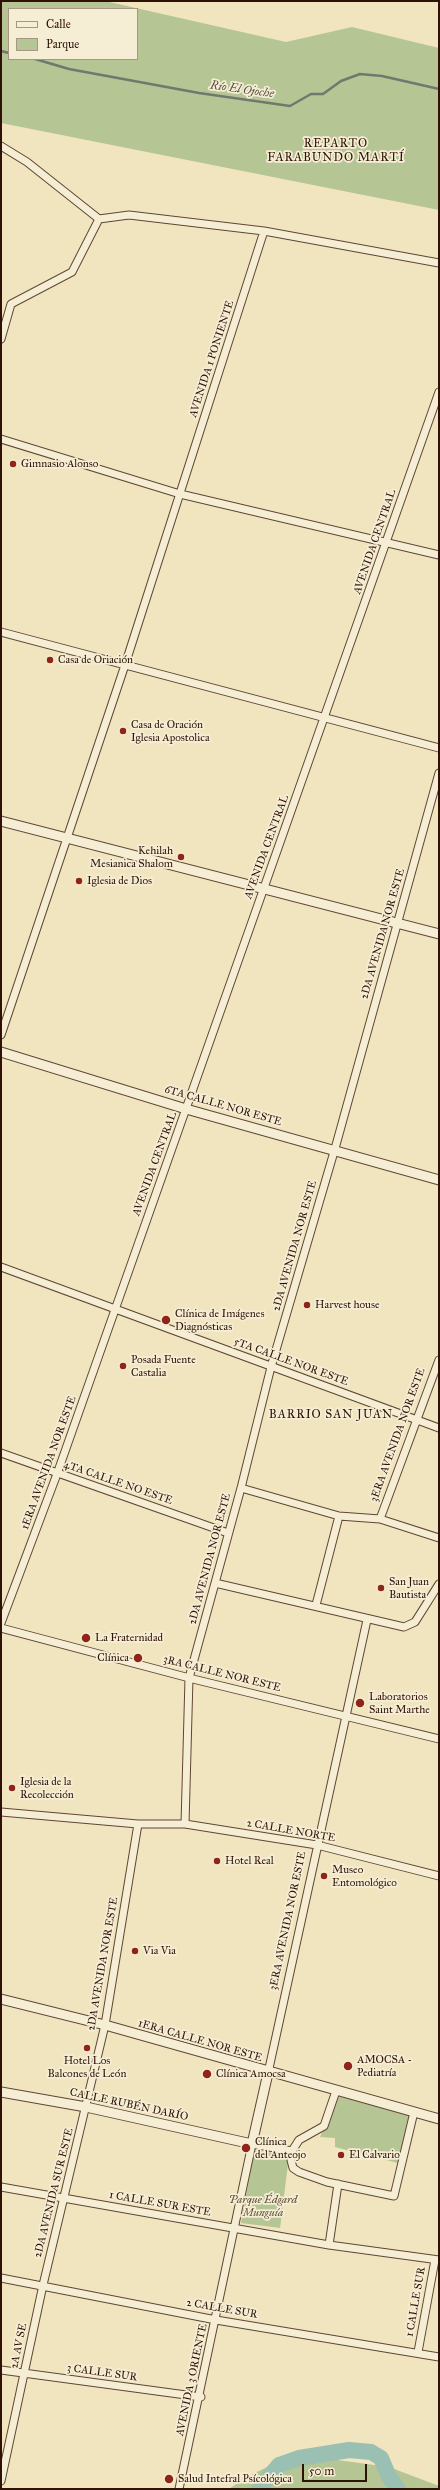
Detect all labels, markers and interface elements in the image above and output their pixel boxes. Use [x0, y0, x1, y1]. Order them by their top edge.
legend [8, 8, 138, 60]
text: Calle [46, 17, 71, 31]
text: Parque [46, 37, 79, 51]
water label: Río El Ojoche [209, 78, 275, 102]
district label: REPARTO FARABUNDO MARTÍ [267, 137, 405, 165]
street label: AVENIDA 1 PONIENTE [187, 299, 237, 419]
place label: Gimnasio Alonso [21, 457, 98, 471]
marker: Gimnasio Alonso [8, 459, 18, 469]
street label: AVENIDA CENTRAL [351, 488, 399, 596]
place label: Casa de Oriación [58, 653, 133, 667]
marker: Casa de Oriación [45, 655, 55, 665]
place label: Casa de Oración Iglesia Apostolica [131, 718, 210, 744]
marker: Casa de Oración Iglesia Apostolica [118, 726, 128, 736]
street label: AVENIDA CENTRAL [242, 793, 292, 901]
place label: Kehilah Mesianica Shalom [90, 844, 173, 870]
marker: Kehilah Mesianica Shalom [176, 852, 186, 862]
street label: 2DA AVENIDA NOR ESTE [358, 867, 408, 1001]
place label: Iglesia de Dios [87, 874, 152, 888]
marker: Iglesia de Dios [74, 876, 84, 886]
street label: 6TA CALLE NOR ESTE [163, 1083, 283, 1129]
street label: AVENIDA CENTRAL [130, 1110, 180, 1218]
street label: 2DA AVENIDA NOR ESTE [270, 1179, 320, 1313]
place label: Harvest house [315, 1298, 380, 1312]
marker: Harvest house [302, 1300, 312, 1310]
place label: Clínica de Imágenes Diagnósticas [175, 1307, 264, 1333]
marker: Clínica de Imágenes Diagnósticas [160, 1314, 172, 1326]
street label: 5TA CALLE NOR ESTE [232, 1335, 350, 1389]
place label: Posada Fuente Castalia [131, 1353, 196, 1379]
marker: Posada Fuente Castalia [118, 1361, 128, 1371]
street label: 3ERA AVENIDA NOR ESTE [368, 1366, 428, 1504]
street label: 1ERA AVENIDA NOR ESTE [19, 1394, 79, 1532]
district label: BARRIO SAN JUAN [269, 1408, 393, 1422]
street label: 4TA CALLE NO ESTE [62, 1458, 174, 1508]
street label: 2DA AVENIDA NOR ESTE [186, 1492, 234, 1626]
place label: San Juan Bautista [389, 1575, 429, 1601]
marker: San Juan Bautista [376, 1583, 386, 1593]
place label: La Fraternidad [95, 1631, 163, 1645]
marker: La Fraternidad [80, 1632, 92, 1644]
place label: Clínica [97, 1651, 129, 1665]
marker: Clínica [132, 1652, 144, 1664]
street label: 3RA CALLE NOR ESTE [162, 1653, 282, 1695]
place label: Laboratorios Saint Marthe [369, 1690, 430, 1716]
marker: Laboratorios Saint Marthe [354, 1697, 366, 1709]
place label: Iglesia de la Recolección [20, 1775, 74, 1801]
marker: Iglesia de la Recolección [7, 1783, 17, 1793]
street label: 2 CALLE NORTE [246, 1817, 336, 1845]
street label: 3ERA AVENIDA NOR ESTE [267, 1850, 309, 1992]
place label: Hotel Real [225, 1854, 274, 1868]
marker: Hotel Real [212, 1856, 222, 1866]
place label: Museo Entomológico [332, 1863, 397, 1889]
marker: Museo Entomológico [319, 1871, 329, 1881]
street label: 2DA AVENIDA NOR ESTE [85, 1896, 121, 2032]
place label: Via Via [143, 1944, 176, 1958]
marker: Via Via [130, 1946, 140, 1956]
street label: 1ERA CALLE NOR ESTE [136, 2017, 264, 2065]
marker: Hotel Los Balcones de León [82, 2043, 92, 2053]
place label: AMOCSA - Pediatría [357, 2053, 412, 2079]
place label: Hotel Los Balcones de León [48, 2054, 126, 2080]
marker: AMOCSA - Pediatría [342, 2060, 354, 2072]
place label: Clínica Amocsa [216, 2067, 286, 2081]
marker: Clínica Amocsa [201, 2068, 213, 2080]
street label: CALLE RUBÉN DARÍO [69, 2086, 189, 2124]
street label: 2DA AVENIDA SUR ESTE [32, 2127, 76, 2259]
place label: Clínica del Anteojo [255, 2135, 306, 2161]
marker: Clínica del Anteojo [240, 2142, 252, 2154]
place label: El Calvario [349, 2148, 400, 2162]
marker: El Calvario [336, 2150, 346, 2160]
street label: 1 CALLE SUR ESTE [108, 2189, 212, 2219]
park label: Parque Édgard Munguía [229, 2193, 297, 2219]
street label: 1 CALLE SUR [403, 2266, 429, 2338]
street label: 2 CALLE SUR [185, 2296, 259, 2322]
street label: 2A AV SE [8, 2322, 30, 2370]
street label: AVENIDA 3 ORIENTE [174, 2323, 210, 2437]
street label: 3 CALLE SUR [66, 2362, 138, 2384]
scale bar [304, 2456, 369, 2482]
text: 50 m [309, 2464, 334, 2478]
place label: Salud Intefral Psícológica [178, 2472, 292, 2486]
marker: Salud Intefral Psícológica [163, 2473, 175, 2485]

